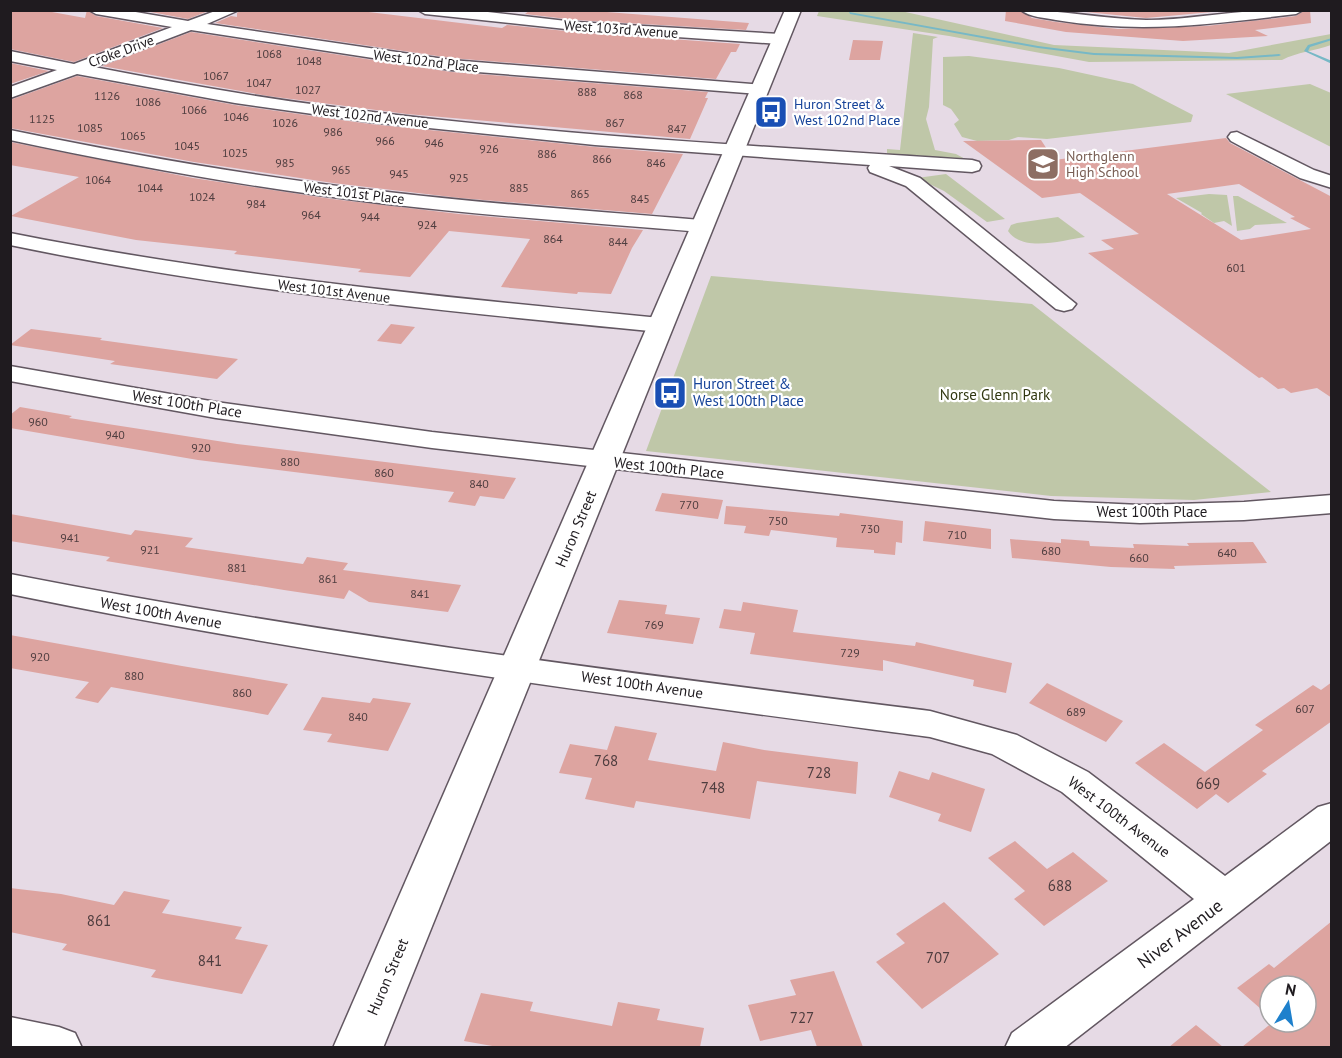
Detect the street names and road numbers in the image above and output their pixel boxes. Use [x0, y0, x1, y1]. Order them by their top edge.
street label: West 103rd Avenue [563, 16, 679, 42]
street label: Croke Drive [86, 31, 156, 71]
street label: West 102nd Place [372, 46, 480, 76]
street label: West 102nd Avenue [311, 100, 429, 132]
street label: West 101st Place [302, 178, 406, 208]
street label: West 101st Avenue [277, 275, 391, 307]
street label: West 100th Place [131, 385, 243, 422]
street label: West 100th Place [613, 452, 725, 483]
street label: Huron Street [551, 487, 600, 570]
street label: West 100th Place [1097, 502, 1207, 521]
street label: West 100th Avenue [99, 592, 223, 633]
street label: West 100th Avenue [580, 667, 704, 702]
street label: West 100th Avenue [1064, 772, 1174, 861]
street label: Niver Avenue [1132, 894, 1227, 973]
street label: Huron Street [363, 935, 412, 1018]

